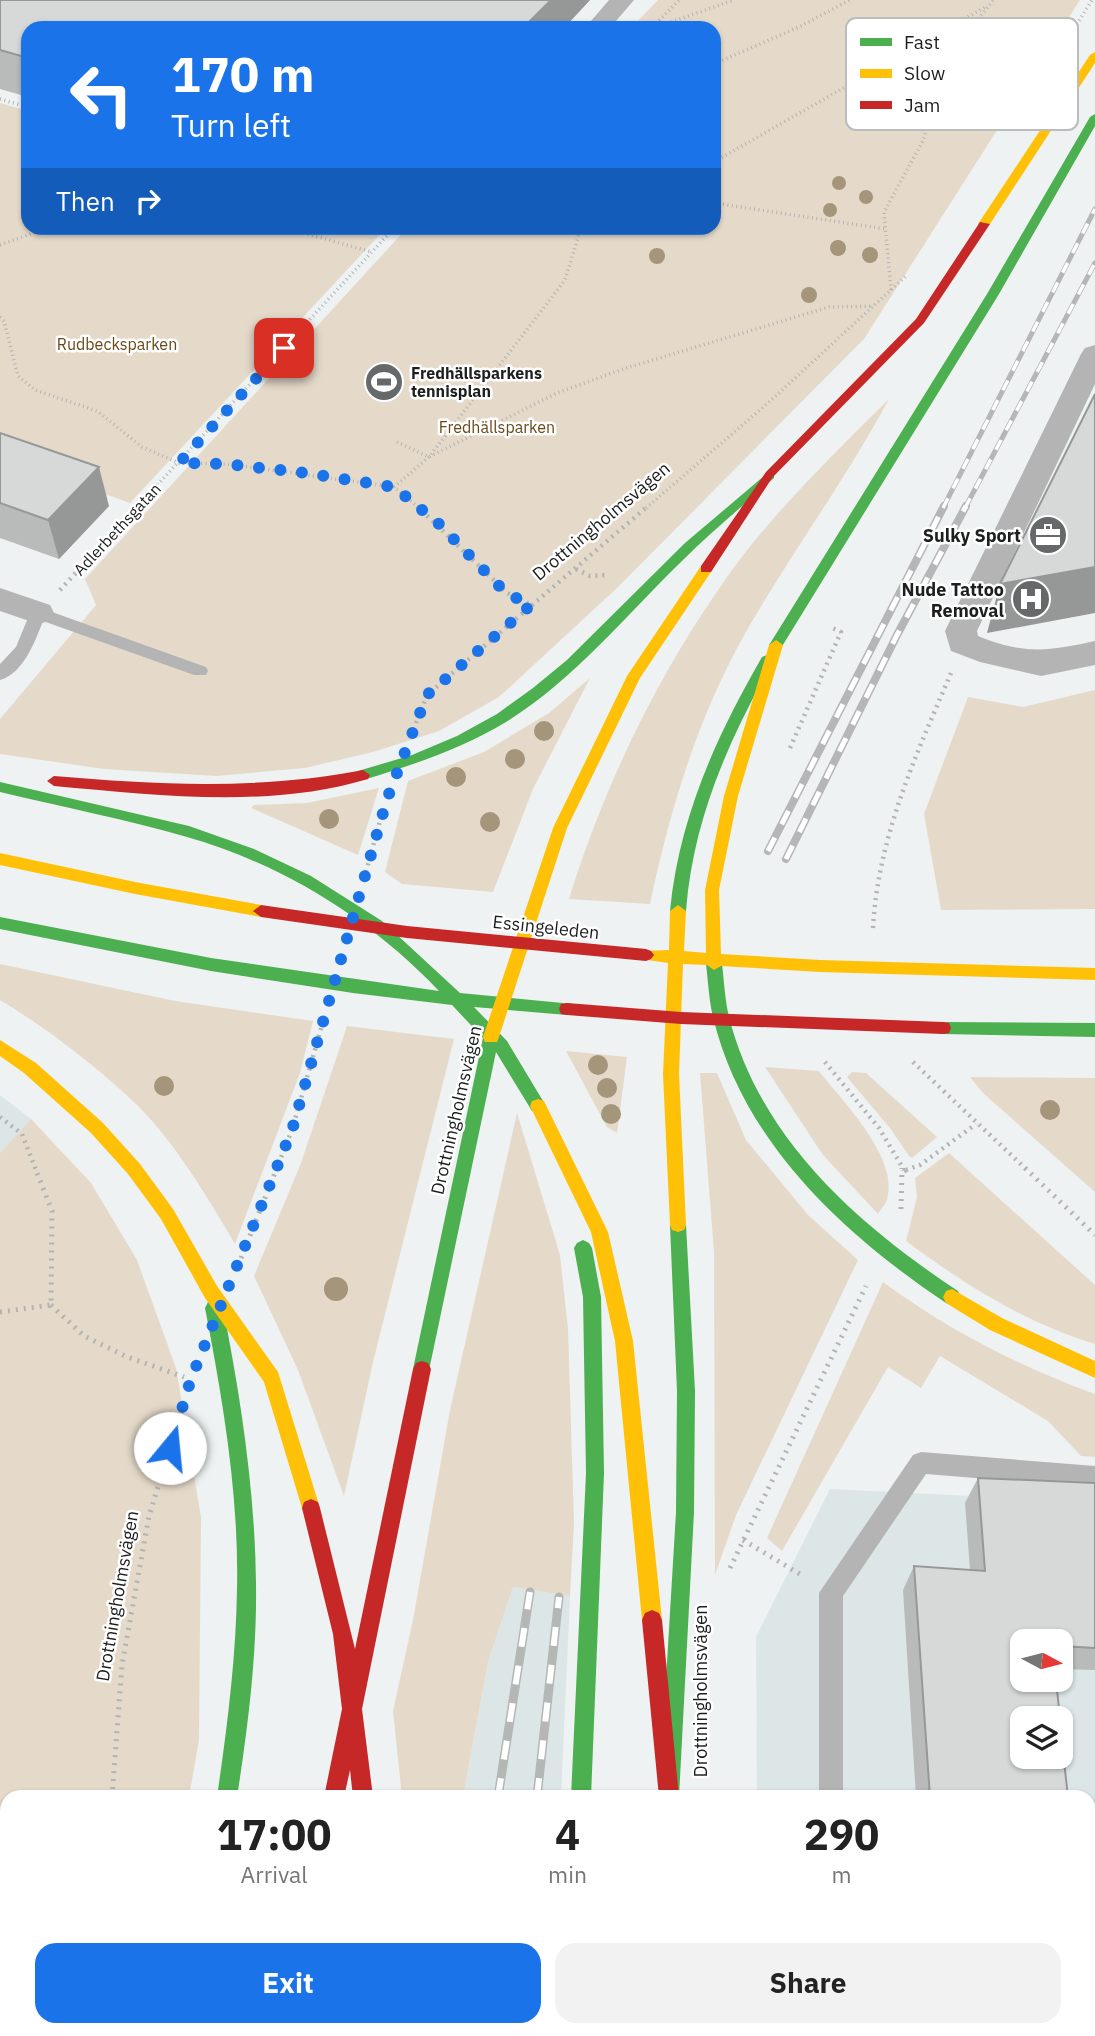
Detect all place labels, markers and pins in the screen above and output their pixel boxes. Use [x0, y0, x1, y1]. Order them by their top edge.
pin [254, 318, 314, 378]
sports icon: Fredhällsparkens tennisplan [363, 361, 405, 403]
place label: Fredhällsparkens tennisplan [411, 363, 542, 401]
office icon: Sulky Sport [1027, 514, 1069, 556]
place label: Sulky Sport [923, 524, 1021, 547]
place label: Nude Tattoo Removal [902, 578, 1005, 622]
hospital icon: Nude Tattoo Removal [1010, 578, 1052, 620]

